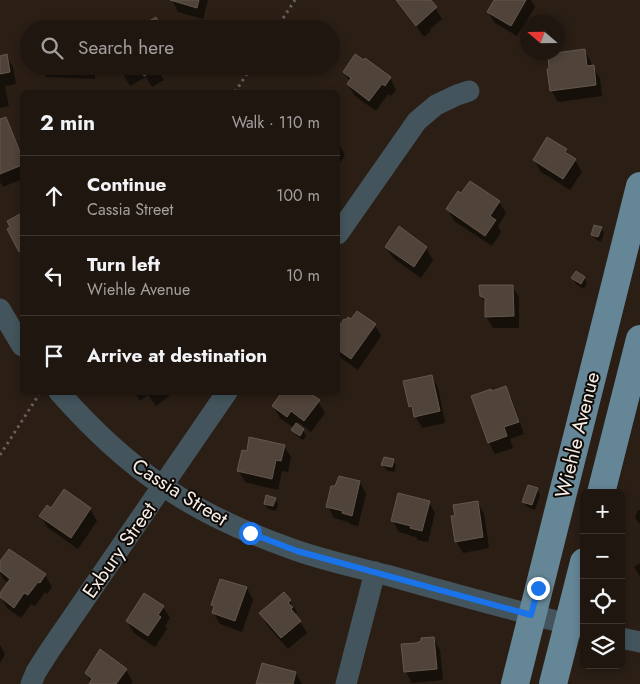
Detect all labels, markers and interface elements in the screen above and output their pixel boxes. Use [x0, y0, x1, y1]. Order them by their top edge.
north arrow [520, 15, 565, 60]
search box [20, 20, 340, 75]
icon: search [38, 34, 66, 62]
text: Search here [78, 34, 174, 61]
text: 2 min [40, 108, 95, 138]
text: Walk · 110 m [232, 111, 320, 134]
text: Continue [87, 171, 166, 198]
icon: ahead [40, 182, 68, 210]
text: 100 m [276, 184, 320, 207]
text: Cassia Street [87, 198, 173, 221]
text: Turn left [87, 251, 160, 278]
icon: left [40, 262, 68, 290]
text: 10 m [286, 264, 320, 287]
text: Wiehle Avenue [87, 278, 190, 301]
icon: arrive [40, 342, 68, 370]
text: Arrive at destination [87, 342, 267, 369]
street label: Wiehle Avenue [548, 369, 607, 501]
street label: Cassia Street [126, 452, 233, 533]
map controls [580, 489, 625, 669]
button: + [580, 489, 625, 534]
street label: Exbury Street [76, 496, 163, 604]
route start [239, 522, 262, 545]
button: − [580, 534, 625, 579]
route end [527, 577, 550, 600]
button: locate [580, 579, 625, 624]
button: layers [580, 624, 625, 669]

